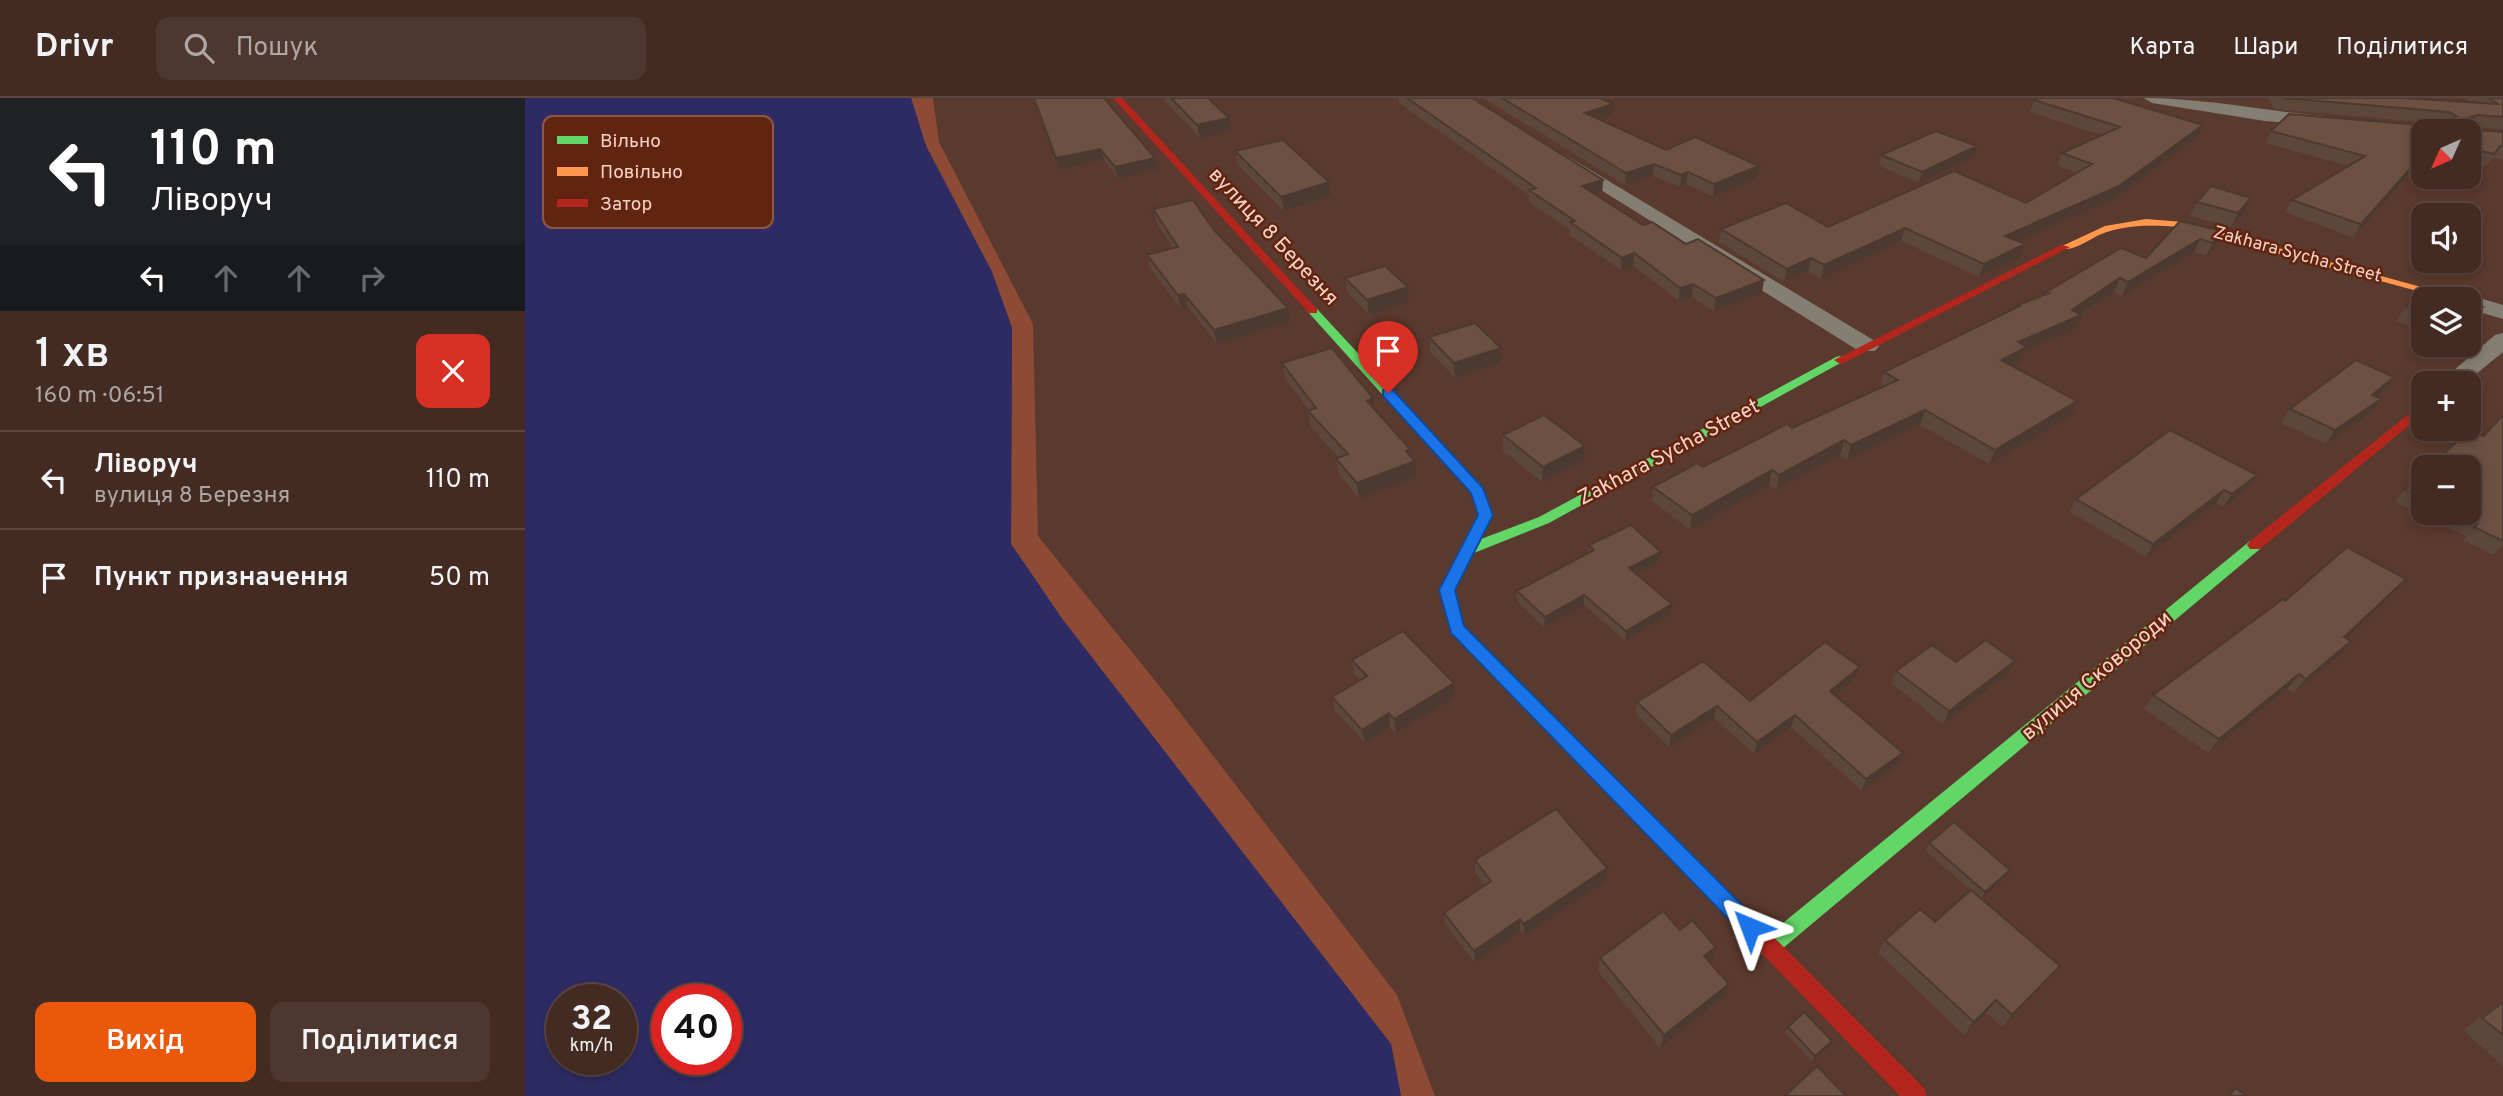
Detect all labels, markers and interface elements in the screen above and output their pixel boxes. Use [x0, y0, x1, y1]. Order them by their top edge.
search box [156, 17, 646, 80]
text: Drivr [35, 27, 114, 69]
icon: search [180, 29, 218, 67]
text: Пошук [236, 32, 318, 65]
text: Карта [2130, 33, 2195, 63]
text: Шари [2233, 33, 2298, 63]
text: Поділитися [2336, 33, 2468, 63]
legend [543, 116, 773, 228]
north arrow [2411, 119, 2481, 189]
map controls [2411, 119, 2481, 525]
text: 110 m [150, 121, 277, 183]
icon: left [35, 126, 126, 217]
text: Вільно [600, 130, 661, 154]
text: Повільно [600, 161, 683, 185]
street label: вулиця 8 Березня [1202, 162, 1344, 312]
text: Ліворуч [150, 182, 273, 222]
text: Затор [600, 193, 652, 217]
button: sound [2411, 203, 2481, 273]
street label: Zakhara Sycha Street [2210, 221, 2384, 289]
icon: left [134, 259, 172, 297]
icon: ahead [207, 259, 245, 297]
icon: ahead [280, 259, 318, 297]
icon: right [353, 259, 391, 297]
button: layers [2411, 287, 2481, 357]
pin [1358, 321, 1418, 393]
text: 1 хв [35, 329, 110, 382]
icon: arrive [1369, 332, 1407, 370]
button: close [416, 334, 490, 408]
button: + [2411, 371, 2481, 441]
text: 160 m · 06:51 [35, 382, 164, 411]
street label: Zakhara Sycha Street [1573, 394, 1765, 512]
text: Ліворуч [94, 449, 197, 482]
button: − [2411, 455, 2481, 525]
icon: left [35, 461, 73, 499]
text: 110 m [426, 464, 490, 497]
text: вулиця 8 Березня [94, 482, 290, 511]
icon: arrive [35, 559, 73, 597]
text: Пункт призначення [94, 562, 348, 595]
text: 50 m [429, 562, 490, 595]
street label: вулиця Сковороди [2016, 605, 2178, 747]
position arrow [1713, 890, 1787, 964]
speed limit sign: 40 [651, 984, 742, 1075]
text: 32 [571, 998, 612, 1042]
button: Вихід [35, 1002, 256, 1082]
button: Поділитися [270, 1002, 490, 1082]
text: km/h [570, 1035, 613, 1058]

